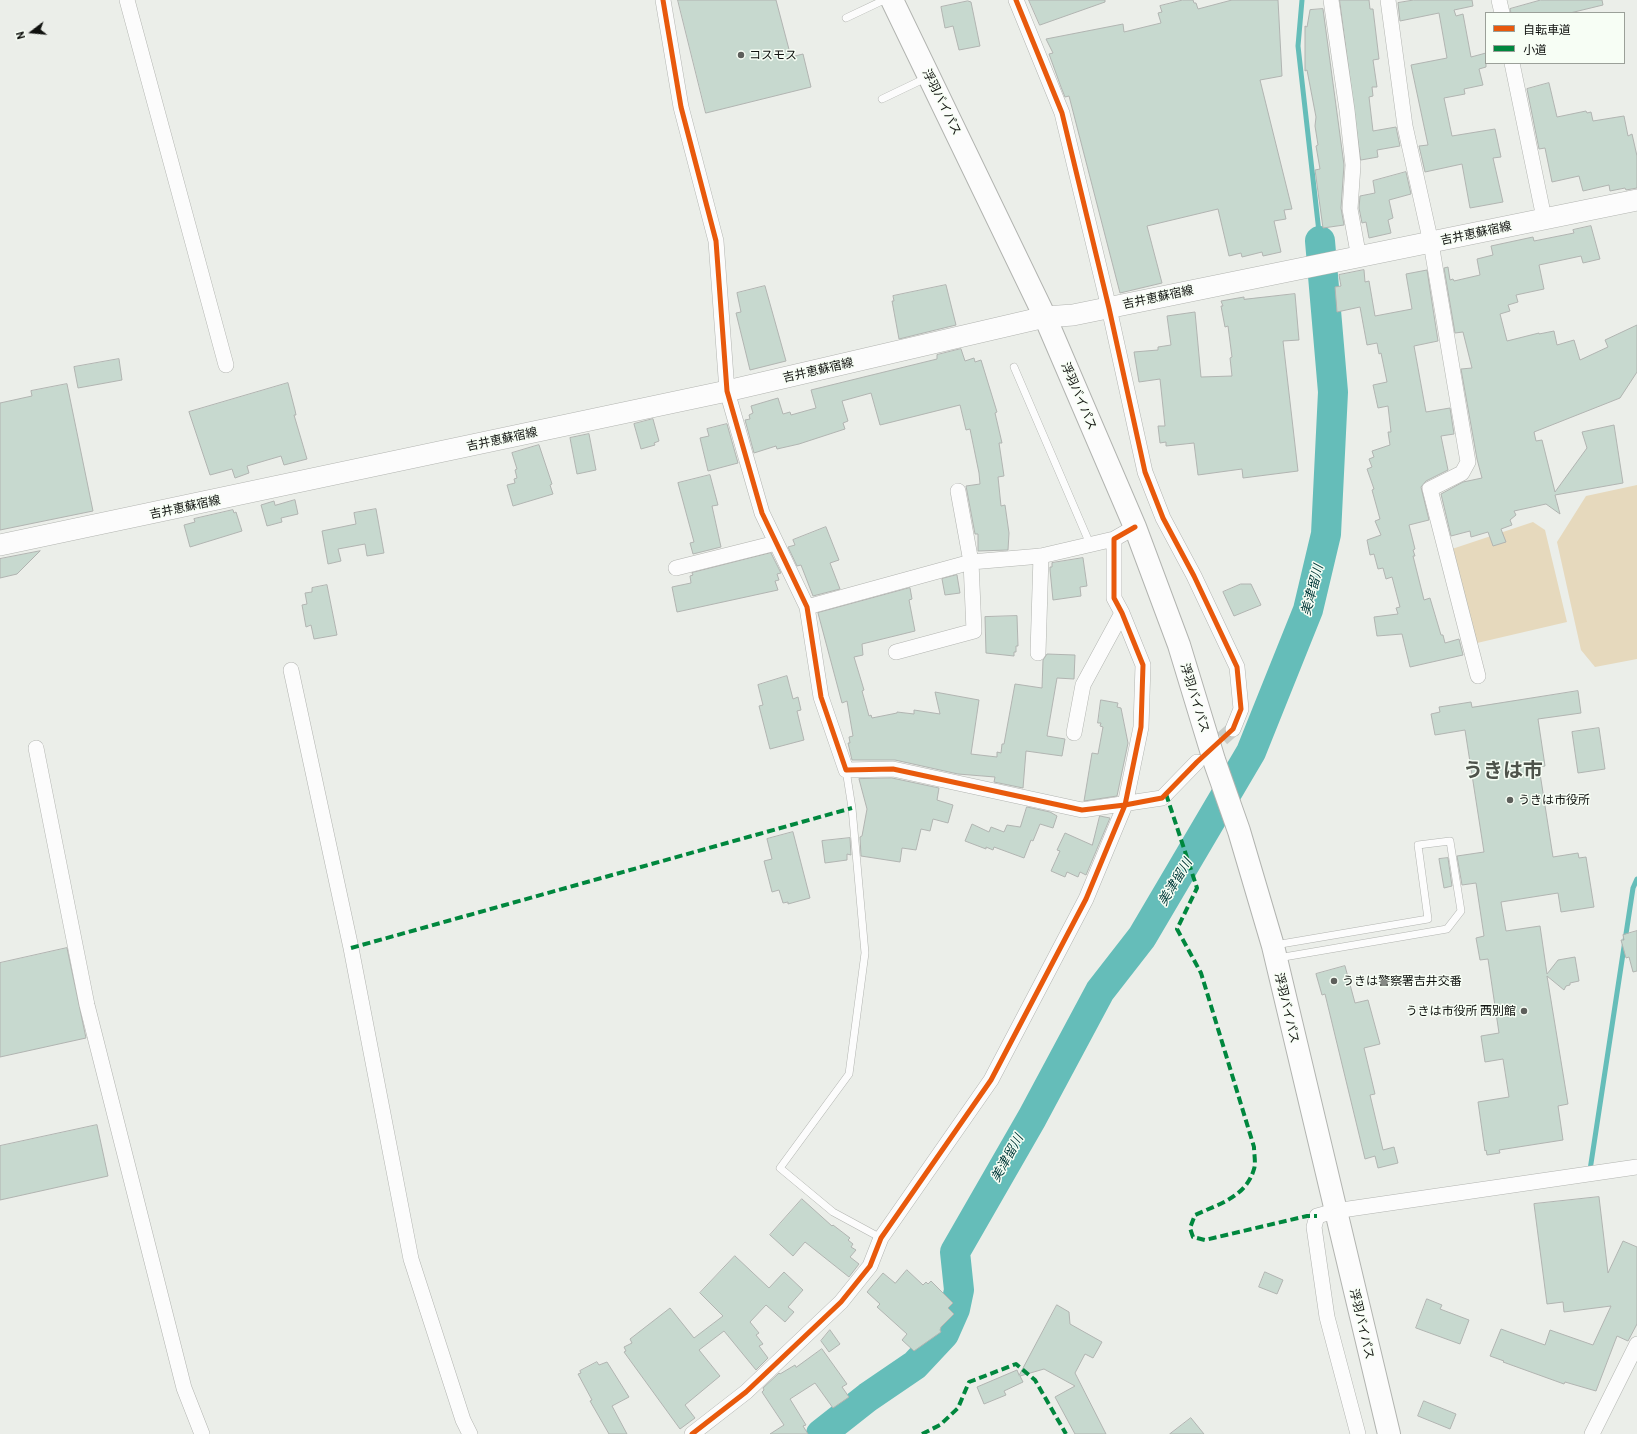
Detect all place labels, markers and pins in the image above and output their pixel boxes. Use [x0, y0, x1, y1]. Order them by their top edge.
place label: コスモス [749, 48, 797, 62]
marker: コスモス [736, 50, 746, 60]
place label: うきは市役所 [1518, 793, 1590, 807]
marker: うきは市役所 [1505, 795, 1515, 805]
place label: うきは警察署吉井交番 [1342, 974, 1462, 988]
marker: うきは警察署吉井交番 [1329, 976, 1339, 986]
place label: うきは市役所 西別館 [1406, 1004, 1516, 1018]
marker: うきは市役所 西別館 [1519, 1006, 1529, 1016]

